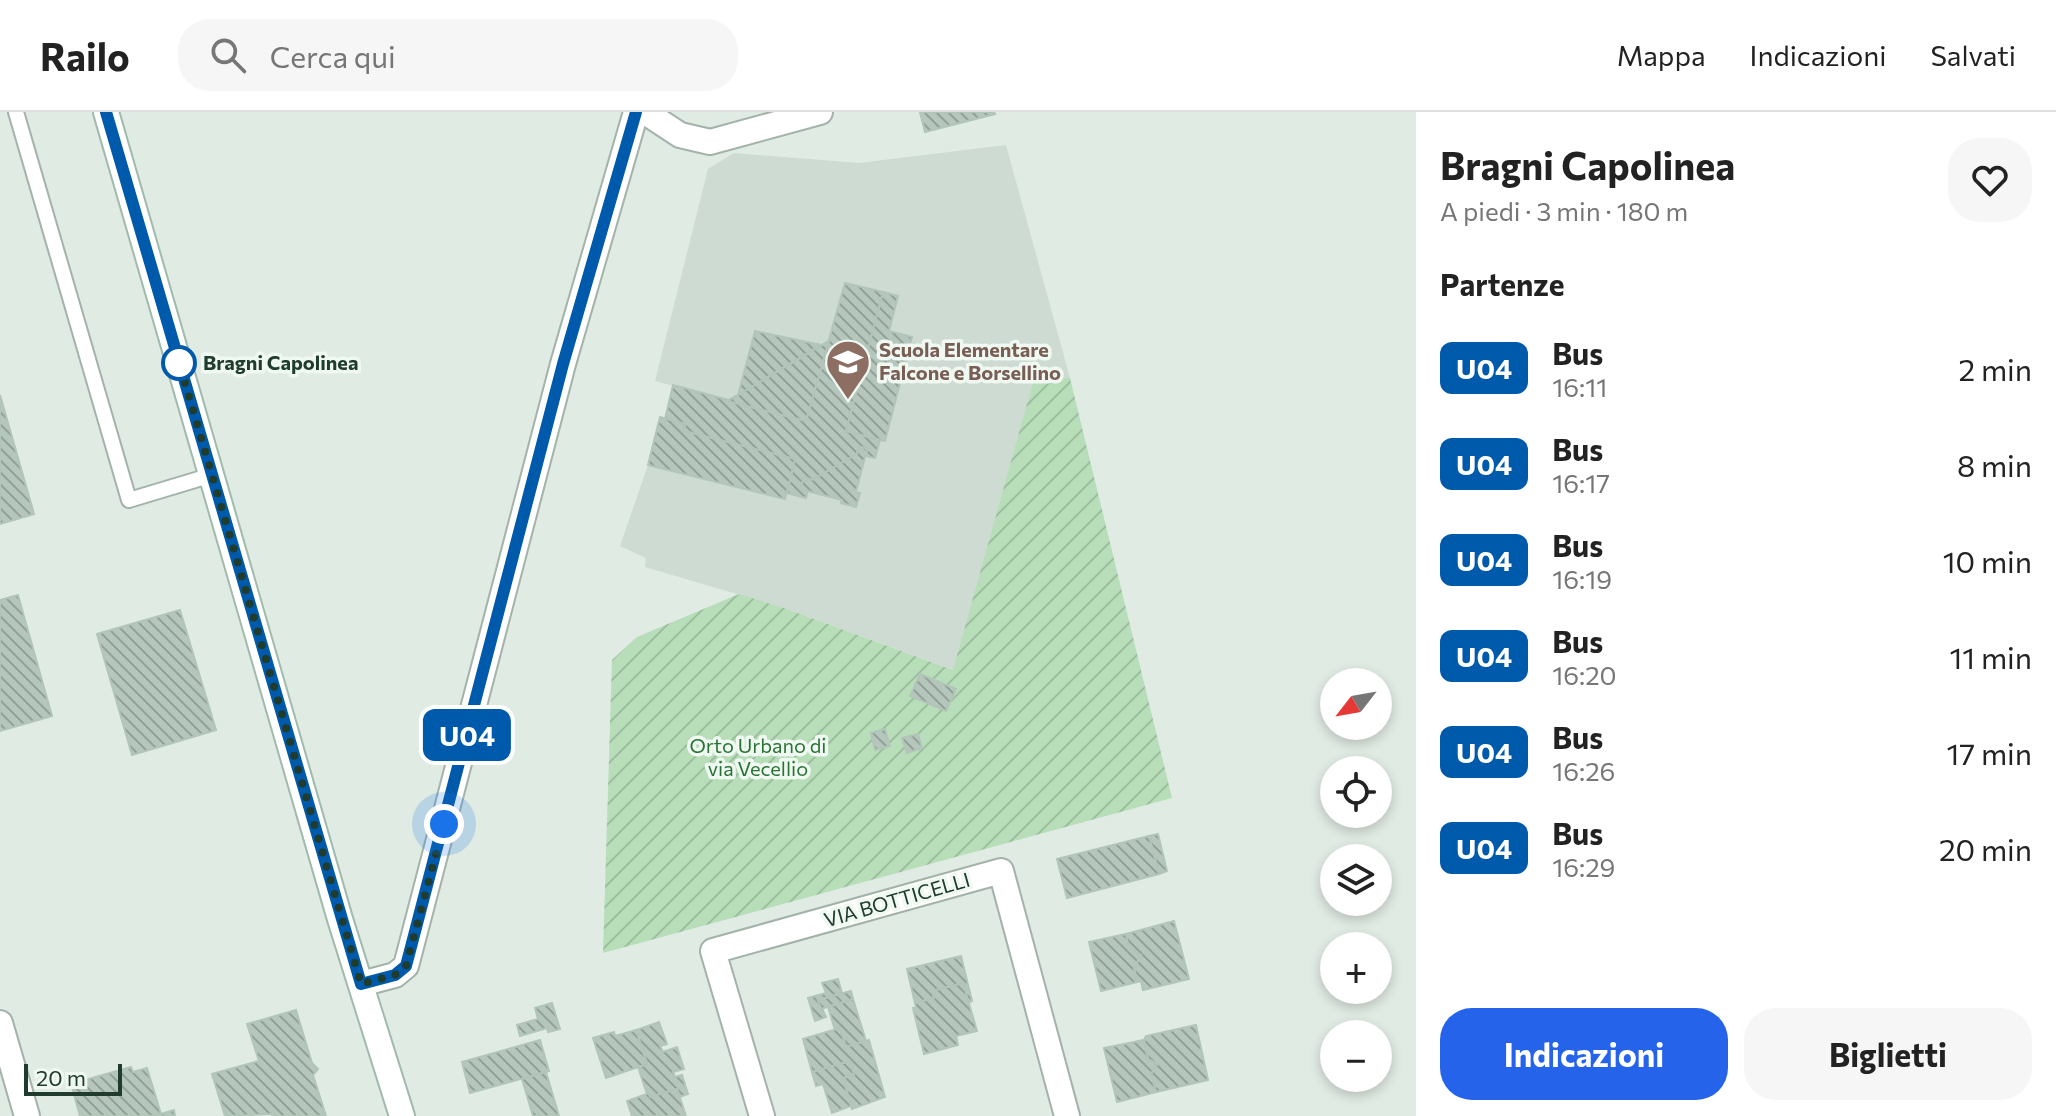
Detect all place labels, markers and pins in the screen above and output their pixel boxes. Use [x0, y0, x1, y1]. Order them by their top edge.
place label: Scuola Elementare Falcone e Borsellino [879, 337, 1061, 384]
school or university icon: Scuola Elementare Falcone e Borsellino [824, 338, 872, 401]
marker: Bragni Capolinea [162, 346, 196, 380]
place label: Bragni Capolinea [203, 350, 358, 374]

